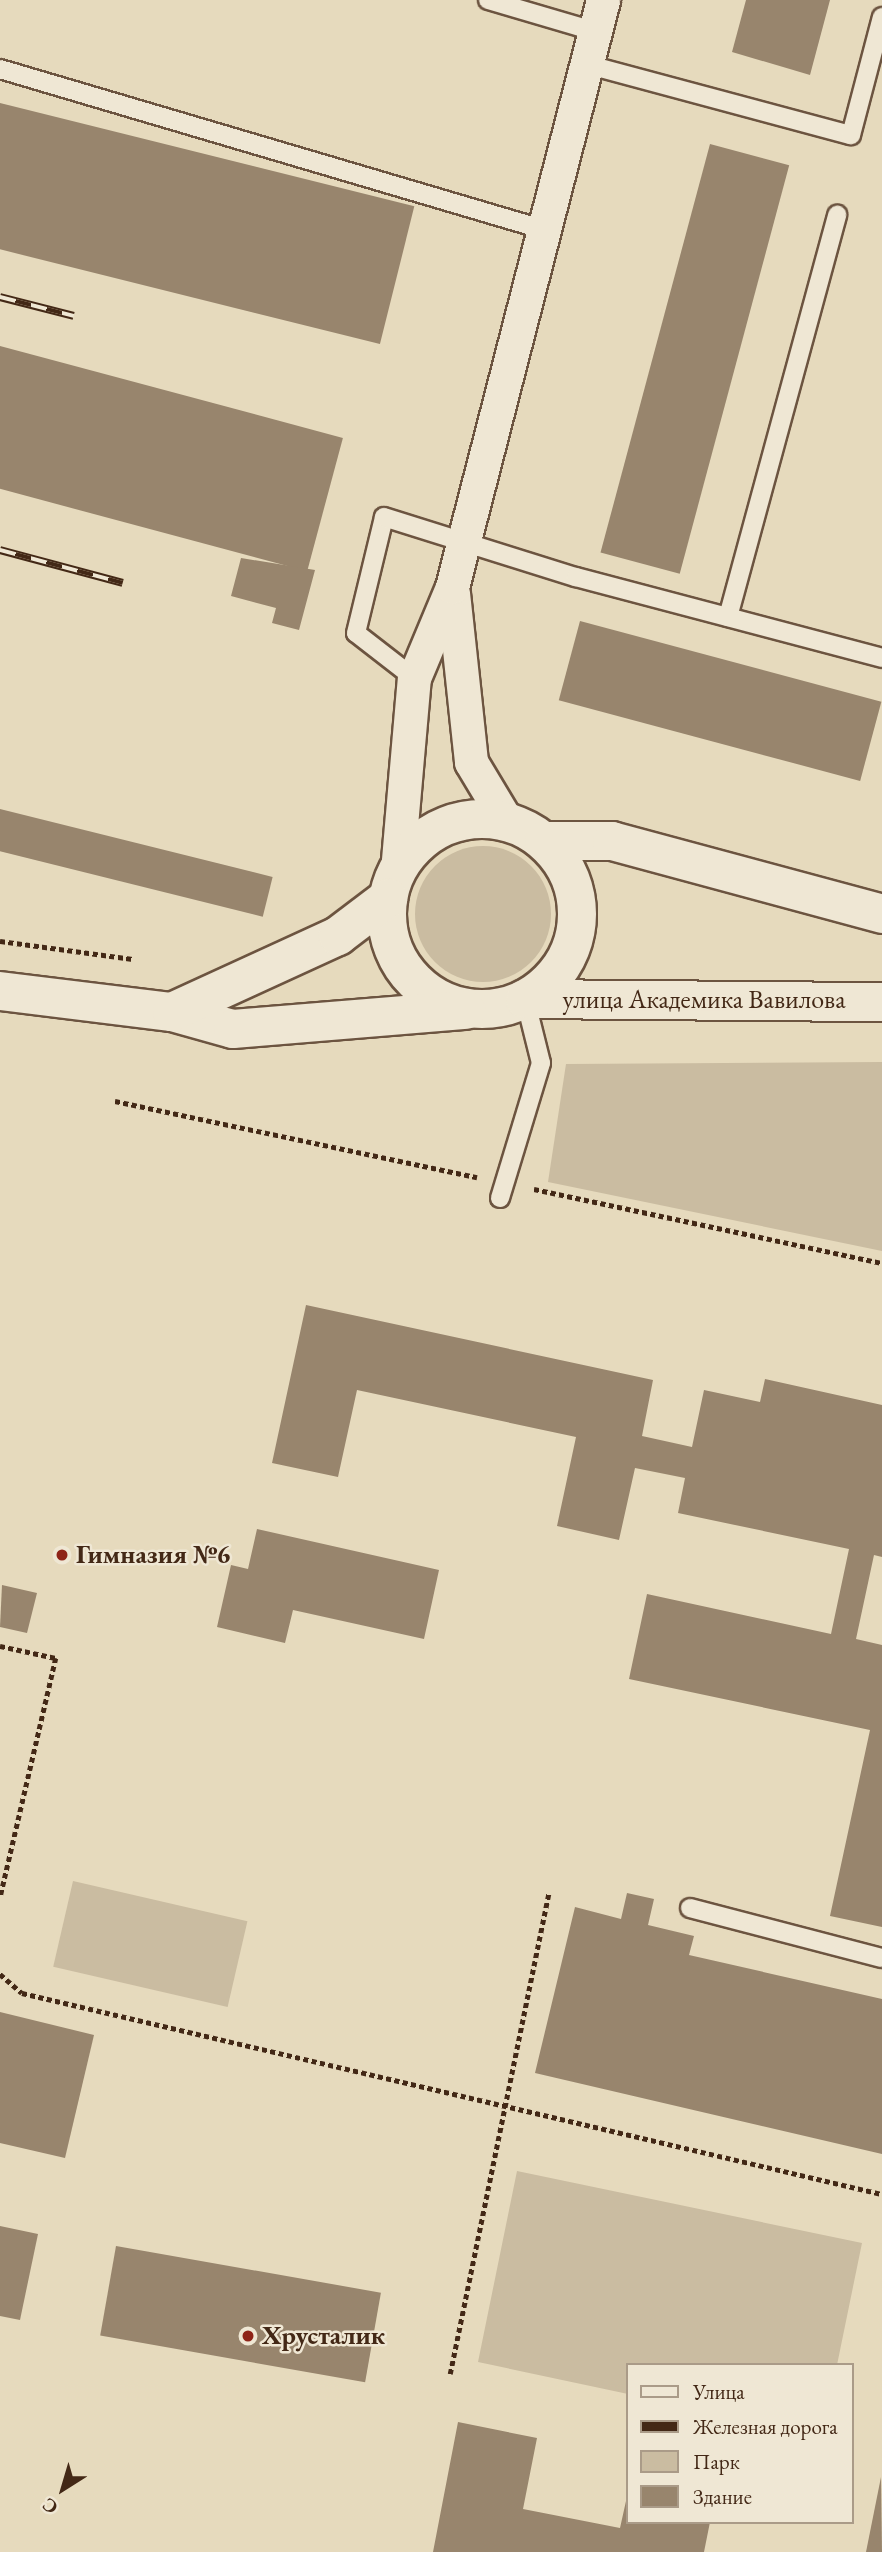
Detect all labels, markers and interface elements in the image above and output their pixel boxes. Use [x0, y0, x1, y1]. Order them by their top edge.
street label: улица Академика Вавилова [562, 984, 846, 1016]
place label: Гимназия №6 [76, 1539, 230, 1571]
marker: Гимназия №6 [54, 1547, 70, 1563]
place label: Хрусталик [262, 2320, 385, 2352]
marker: Хрусталик [240, 2328, 256, 2344]
legend [626, 2363, 854, 2524]
text: Улица [693, 2378, 745, 2405]
text: Железная дорога [693, 2413, 838, 2440]
text: Парк [693, 2448, 740, 2475]
north arrow [28, 2454, 98, 2524]
text: Здание [693, 2483, 752, 2510]
text: С [37, 2492, 63, 2520]

